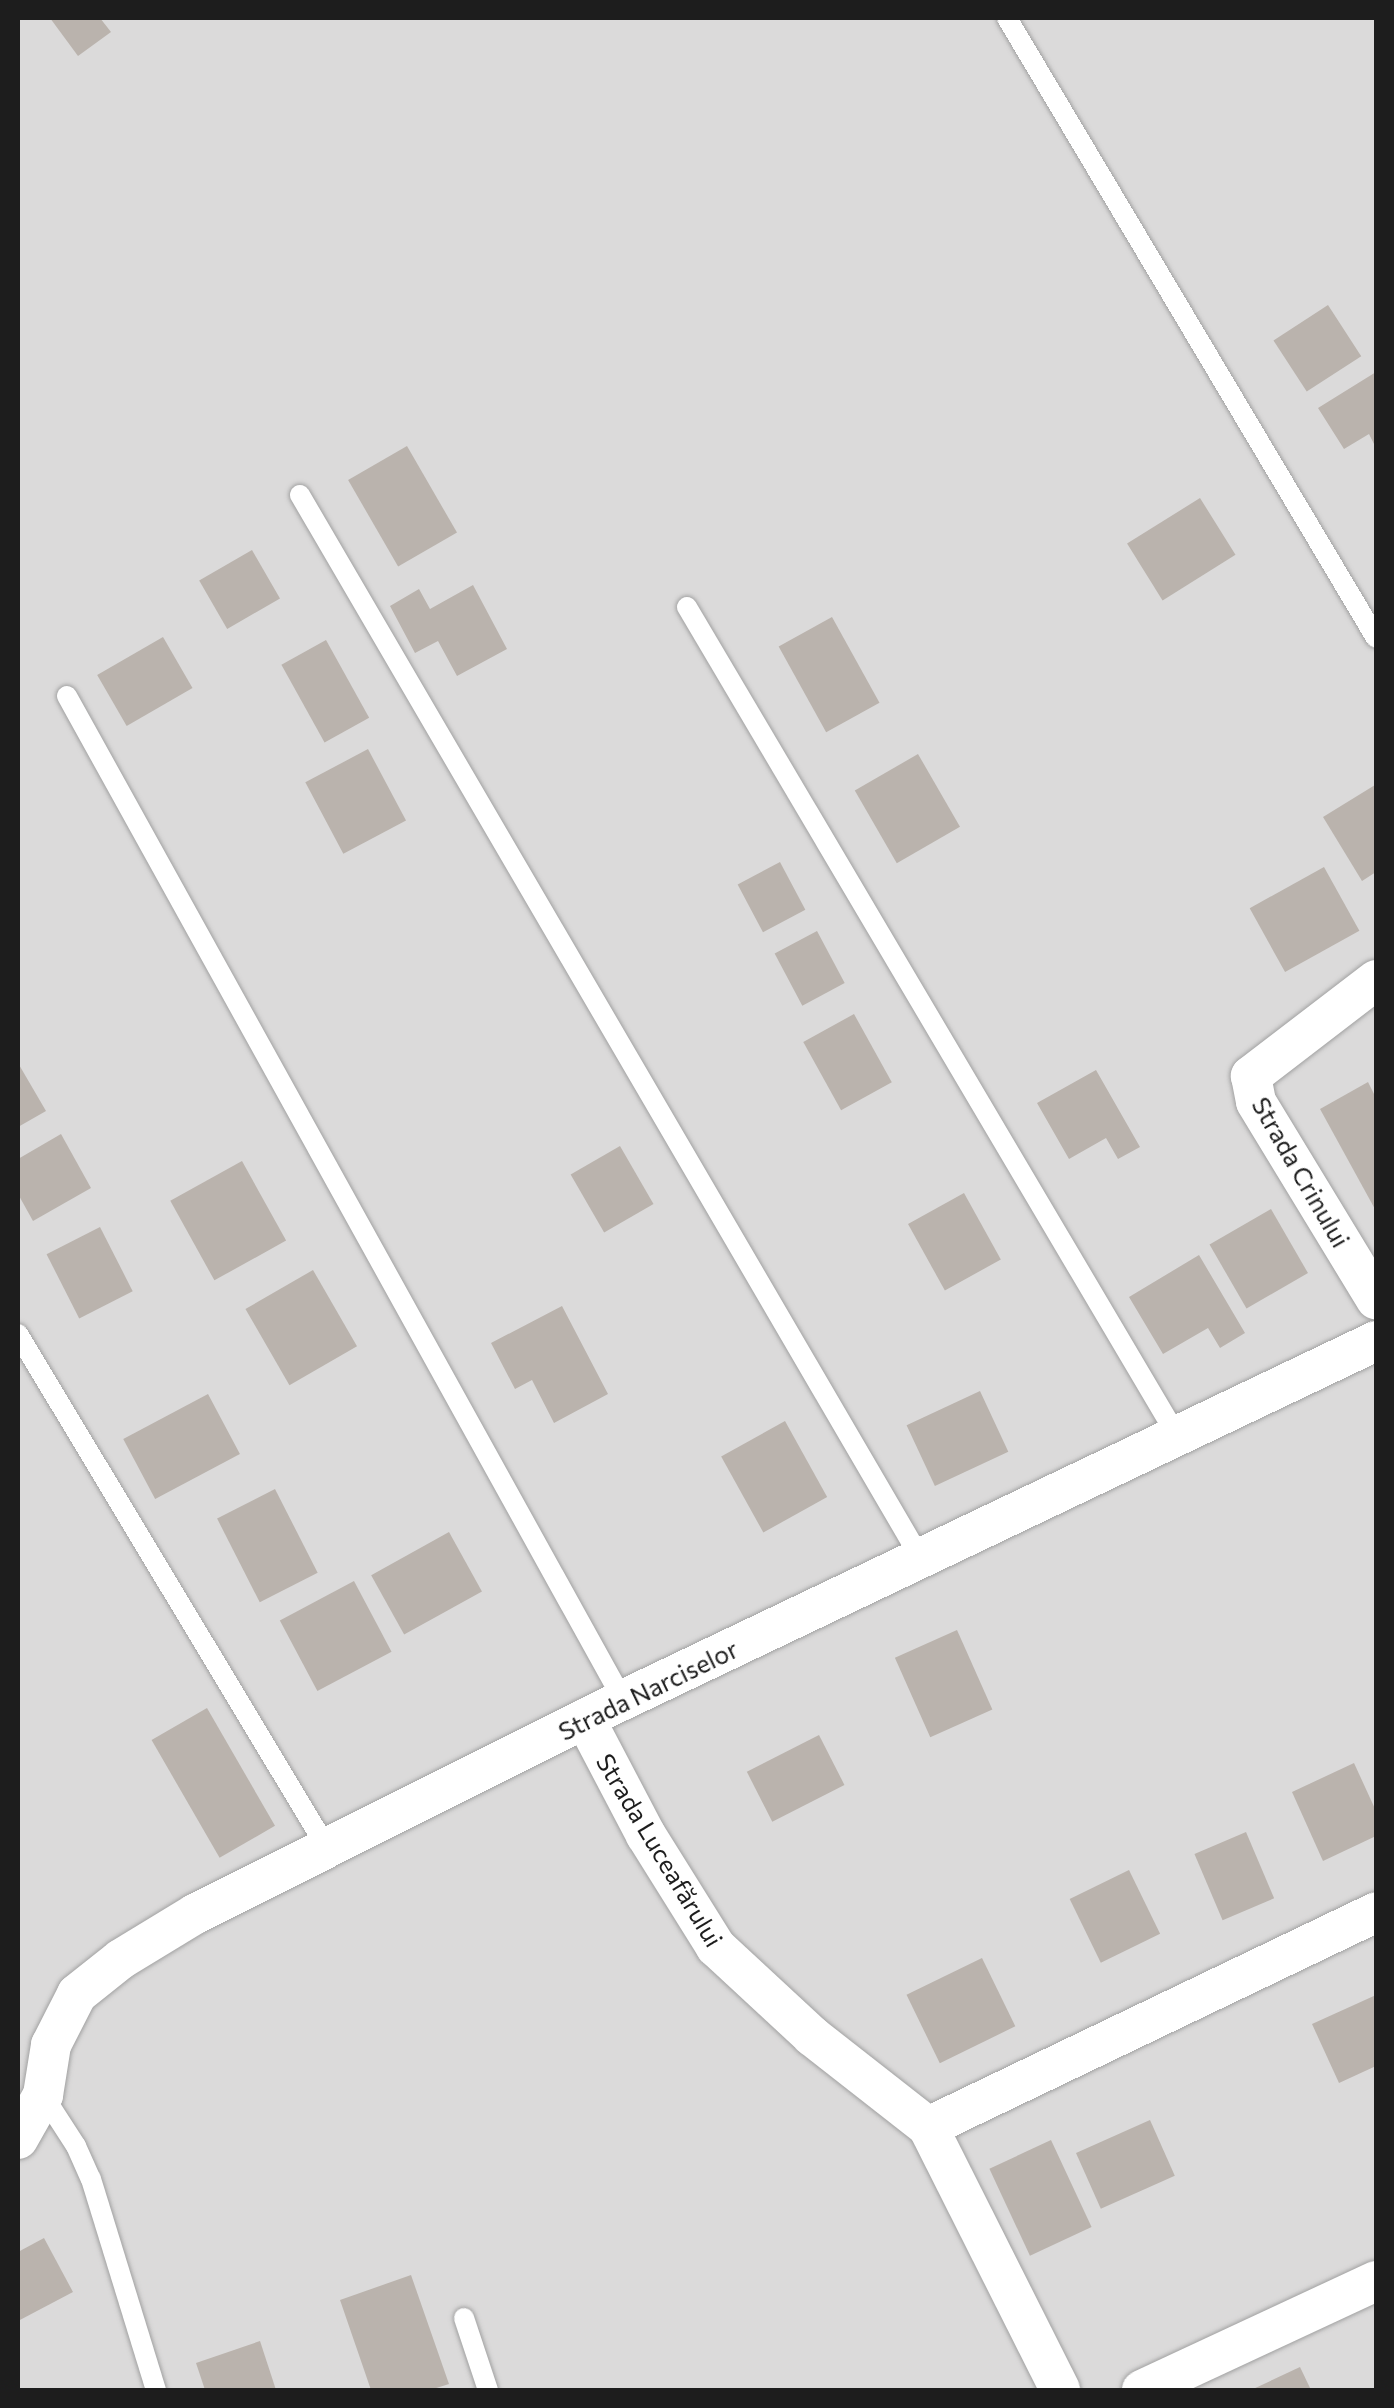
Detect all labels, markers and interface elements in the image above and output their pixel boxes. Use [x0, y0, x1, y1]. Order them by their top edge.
street label: Strada Crinului [1246, 1092, 1356, 1252]
street label: Strada Narciselor [553, 1634, 743, 1746]
street label: Strada Luceafărului [591, 1748, 729, 1952]

